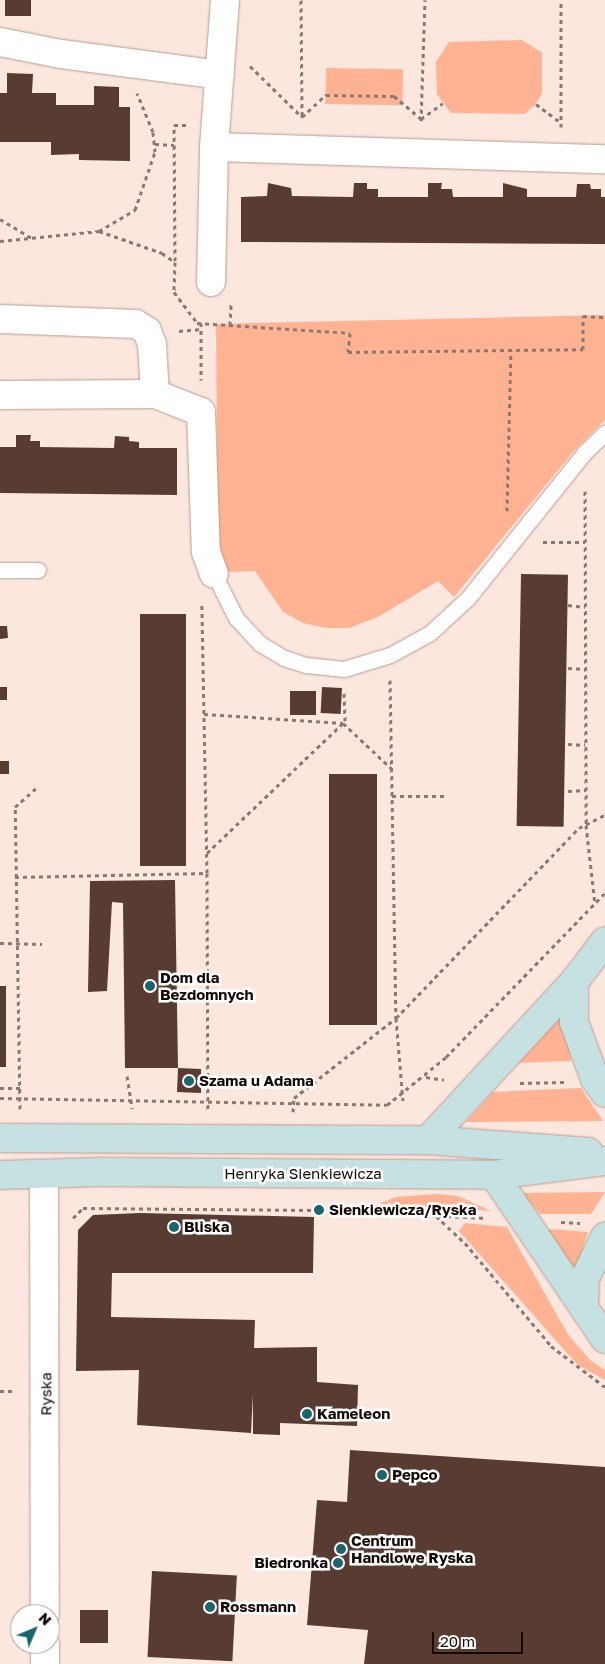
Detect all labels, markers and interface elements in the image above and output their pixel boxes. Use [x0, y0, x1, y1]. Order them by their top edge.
place label: Dom dla Bezdomnych [160, 968, 254, 1003]
marker: Dom dla Bezdomnych [144, 980, 156, 992]
place label: Szama u Adama [199, 1072, 314, 1090]
marker: Szama u Adama [183, 1075, 195, 1087]
street label: Henryka Sienkiewicza [224, 1165, 382, 1183]
place label: Sienkiewicza/Ryska [329, 1201, 476, 1219]
marker: Sienkiewicza/Ryska [313, 1204, 325, 1216]
place label: Bliska [184, 1218, 229, 1236]
marker: Bliska [168, 1221, 180, 1233]
street label: Ryska [37, 1372, 55, 1416]
place label: Kameleon [317, 1405, 390, 1423]
marker: Kameleon [301, 1408, 313, 1420]
place label: Pepco [392, 1466, 438, 1484]
marker: Pepco [376, 1469, 388, 1481]
place label: Centrum Handlowe Ryska [351, 1531, 473, 1566]
marker: Centrum Handlowe Ryska [335, 1543, 347, 1555]
place label: Biedronka [254, 1554, 328, 1572]
marker: Biedronka [332, 1557, 344, 1569]
place label: Rossmann [220, 1598, 296, 1616]
marker: Rossmann [204, 1601, 216, 1613]
north arrow [10, 1604, 60, 1654]
text: N [35, 1609, 55, 1629]
scale bar [435, 1622, 526, 1654]
text: 20 m [440, 1632, 475, 1650]

